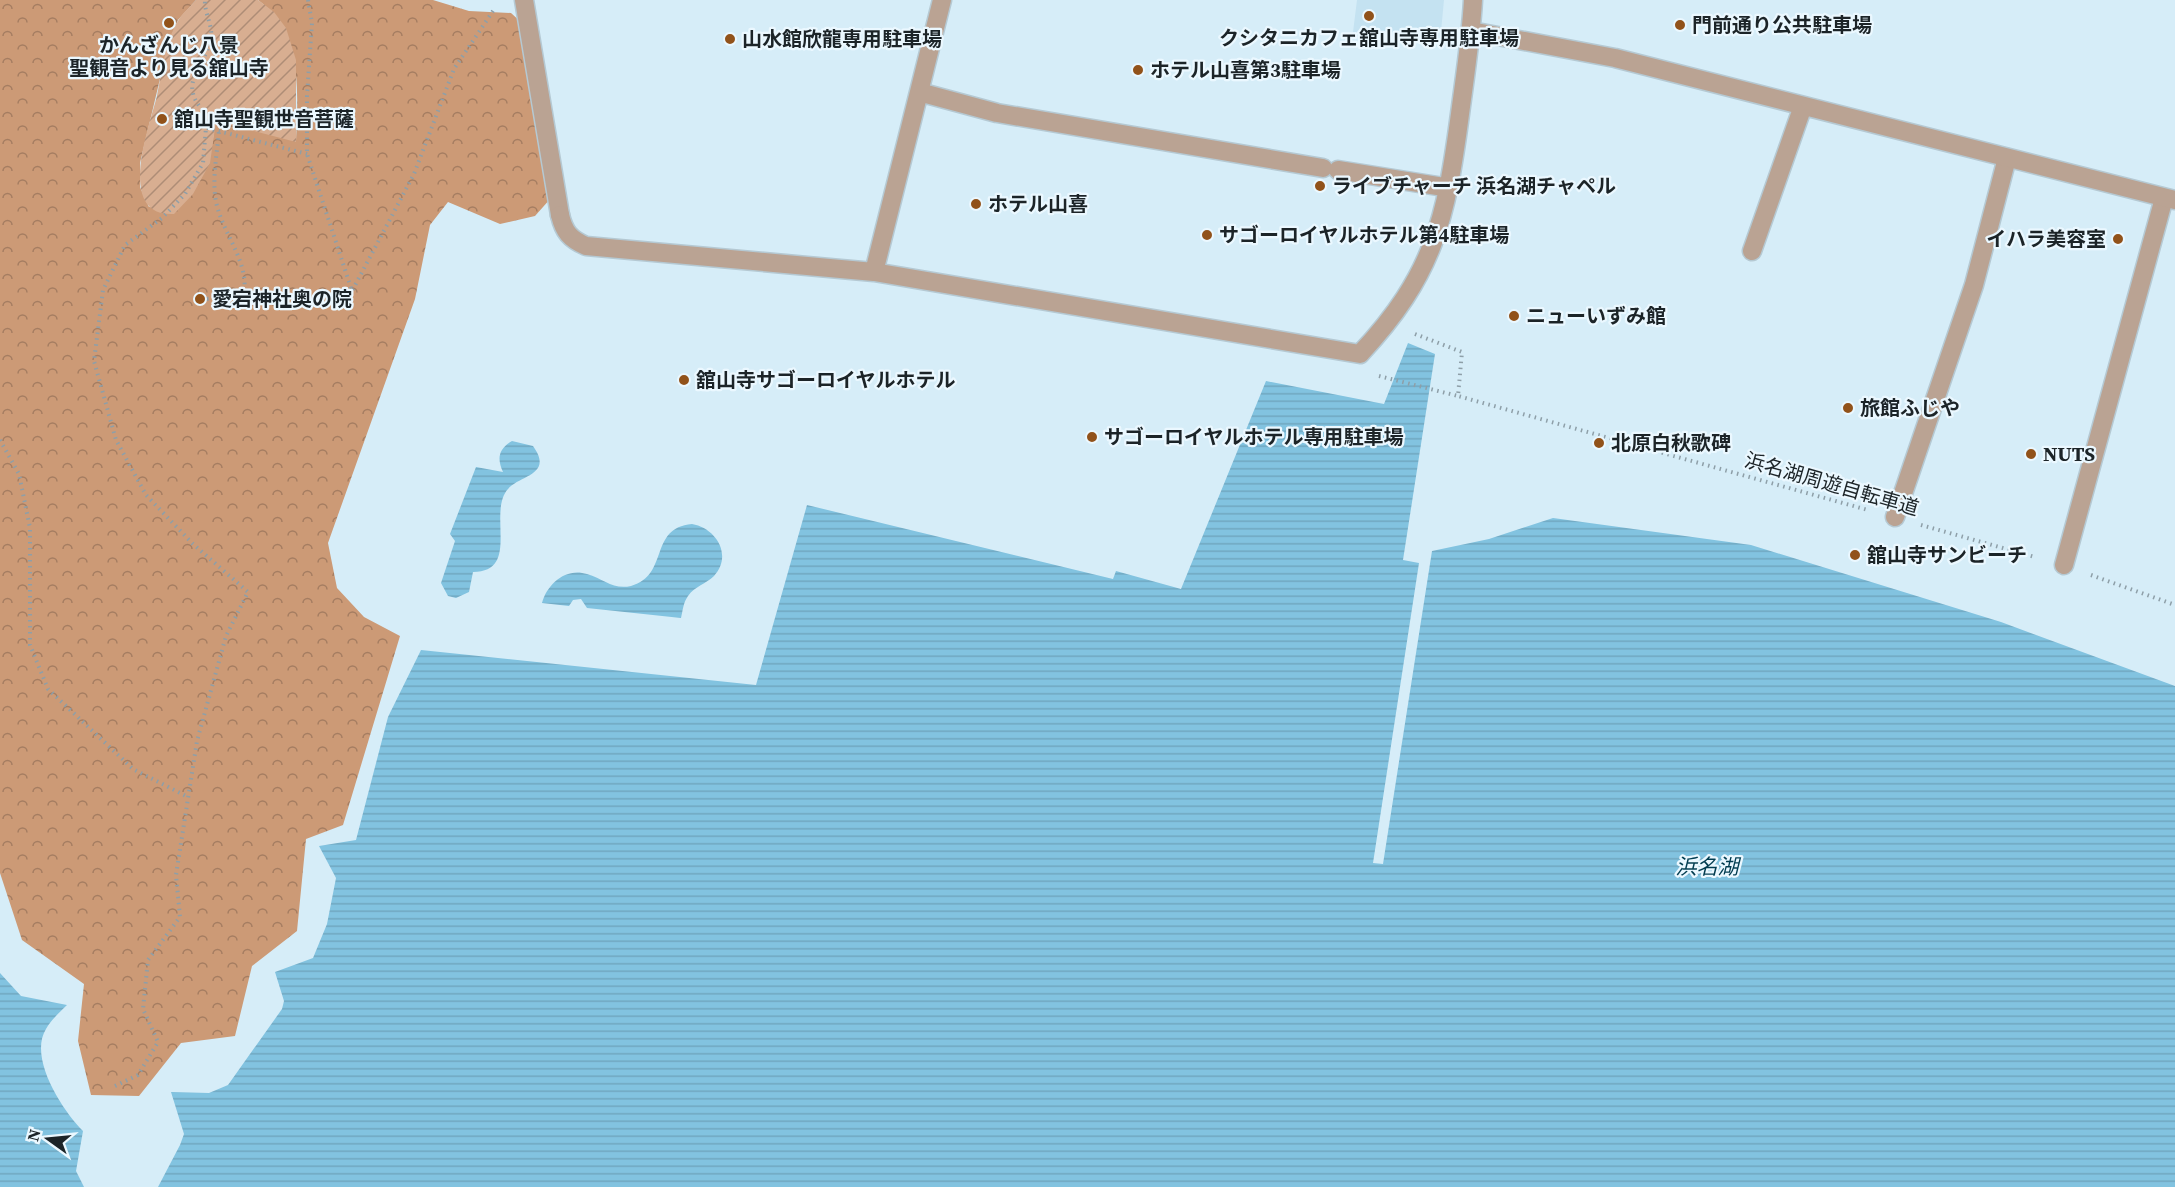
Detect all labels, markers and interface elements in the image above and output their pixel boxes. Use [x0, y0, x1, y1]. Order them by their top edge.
marker: クシタニカフェ舘山寺専用駐車場 [1362, 9, 1376, 23]
place label: 門前通り公共駐車場 [1692, 11, 1872, 39]
marker: かんざんじ八景 聖観音より見る舘山寺 [162, 16, 176, 30]
marker: 門前通り公共駐車場 [1673, 18, 1687, 32]
place label: クシタニカフェ舘山寺専用駐車場 [1219, 24, 1519, 52]
place label: 山水館欣龍専用駐車場 [742, 25, 942, 53]
place label: かんざんじ八景 聖観音より見る舘山寺 [69, 31, 269, 82]
marker: 山水館欣龍専用駐車場 [723, 32, 737, 46]
place label: ホテル山喜第3駐車場 [1150, 56, 1341, 84]
marker: ホテル山喜第3駐車場 [1131, 63, 1145, 77]
place label: 舘山寺聖観世音菩薩 [174, 105, 354, 133]
marker: 舘山寺聖観世音菩薩 [155, 112, 169, 126]
place label: ライブチャーチ 浜名湖チャペル [1332, 172, 1616, 200]
marker: ライブチャーチ 浜名湖チャペル [1313, 179, 1327, 193]
place label: ホテル山喜 [988, 190, 1088, 218]
marker: ホテル山喜 [969, 197, 983, 211]
place label: サゴーロイヤルホテル第4駐車場 [1219, 221, 1509, 249]
place label: イハラ美容室 [1986, 225, 2106, 253]
marker: サゴーロイヤルホテル第4駐車場 [1200, 228, 1214, 242]
marker: イハラ美容室 [2111, 232, 2125, 246]
place label: 愛宕神社奥の院 [212, 285, 352, 313]
marker: 愛宕神社奥の院 [193, 292, 207, 306]
place label: ニューいずみ館 [1526, 302, 1666, 330]
marker: ニューいずみ館 [1507, 309, 1521, 323]
place label: 舘山寺サゴーロイヤルホテル [696, 366, 955, 394]
marker: 舘山寺サゴーロイヤルホテル [677, 373, 691, 387]
place label: 旅館ふじや [1860, 394, 1960, 422]
marker: 旅館ふじや [1841, 401, 1855, 415]
place label: サゴーロイヤルホテル専用駐車場 [1104, 423, 1403, 451]
place label: 北原白秋歌碑 [1611, 429, 1731, 457]
marker: サゴーロイヤルホテル専用駐車場 [1085, 430, 1099, 444]
marker: 北原白秋歌碑 [1592, 436, 1606, 450]
place label: NUTS [2043, 440, 2095, 468]
street label: 浜名湖周遊自転車道 [1742, 446, 1922, 522]
marker: NUTS [2024, 447, 2038, 461]
place label: 舘山寺サンビーチ [1867, 541, 2027, 569]
marker: 舘山寺サンビーチ [1848, 548, 1862, 562]
water label: 浜名湖 [1676, 852, 1741, 881]
north arrow [18, 1109, 78, 1169]
text: N [21, 1126, 46, 1144]

